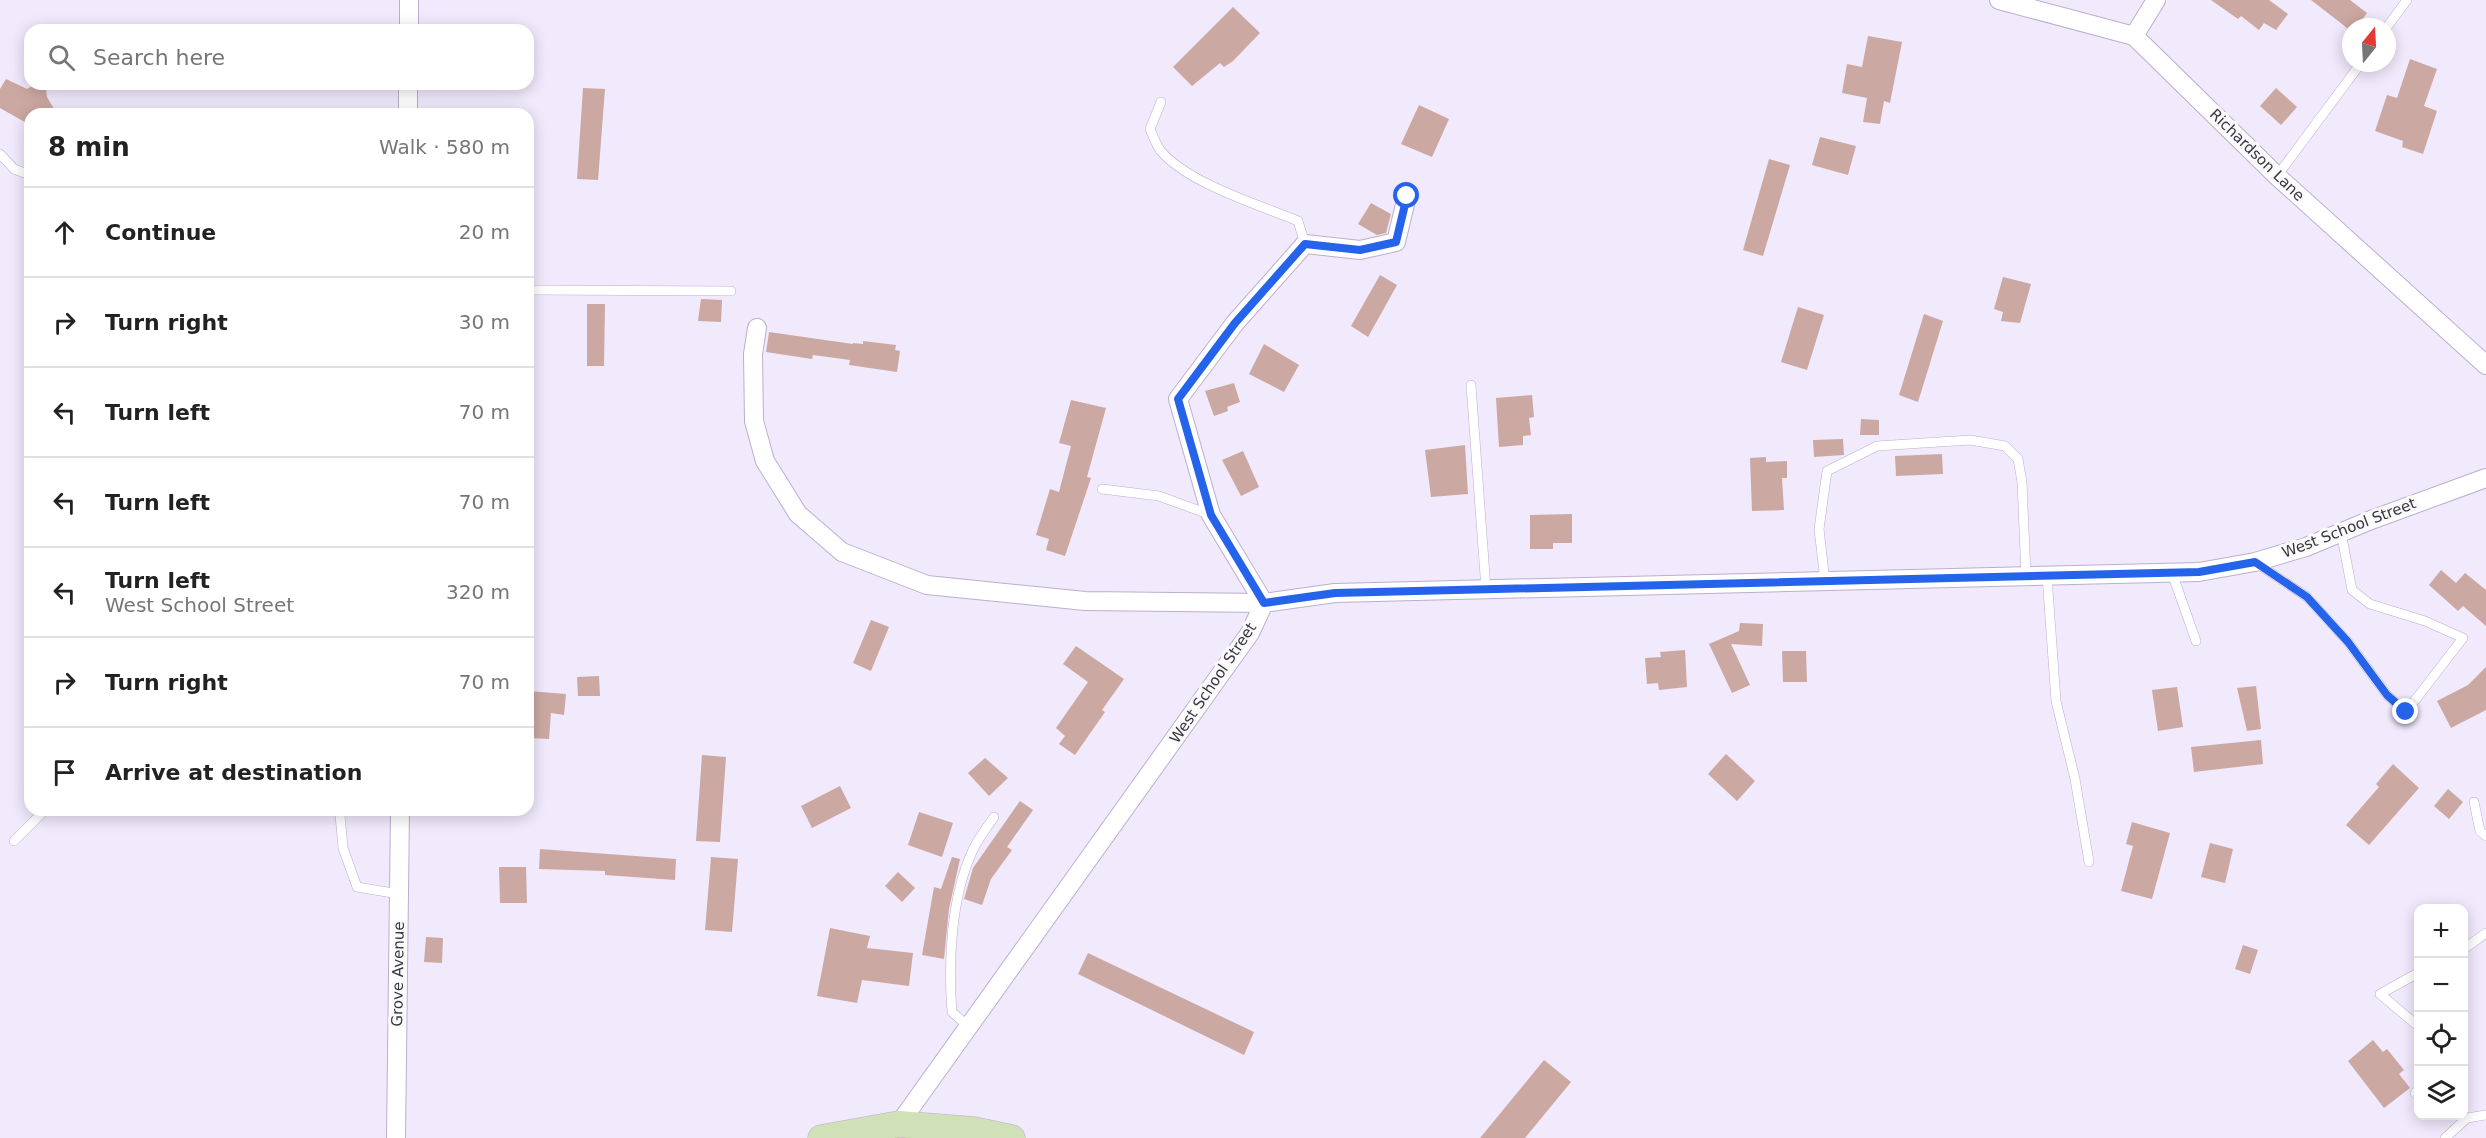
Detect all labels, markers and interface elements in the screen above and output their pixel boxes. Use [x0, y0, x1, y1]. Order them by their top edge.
north arrow [2342, 18, 2396, 72]
search box [24, 24, 534, 90]
icon: search [45, 41, 78, 74]
text: Search here [93, 45, 225, 70]
street label: Richardson Lane [2206, 105, 2308, 205]
text: 8 min [48, 132, 130, 162]
text: Walk · 580 m [379, 135, 510, 159]
route start [1393, 182, 1419, 208]
icon: ahead [48, 216, 81, 249]
text: Continue [105, 220, 216, 245]
text: 20 m [459, 220, 510, 244]
icon: right [48, 306, 81, 339]
text: Turn right [105, 310, 228, 335]
text: 30 m [459, 310, 510, 334]
icon: left [48, 396, 81, 429]
text: Turn left [105, 400, 210, 425]
text: 70 m [459, 400, 510, 424]
icon: left [48, 486, 81, 519]
text: Turn left [105, 490, 210, 515]
text: 70 m [459, 490, 510, 514]
street label: West School Street [2280, 494, 2419, 562]
text: Turn left [105, 568, 210, 593]
icon: left [48, 576, 81, 609]
text: 320 m [446, 580, 510, 604]
text: West School Street [105, 593, 294, 617]
street label: West School Street [1166, 619, 1260, 747]
icon: right [48, 666, 81, 699]
text: Turn right [105, 670, 228, 695]
text: 70 m [459, 670, 510, 694]
route end [2392, 698, 2418, 724]
icon: arrive [48, 756, 81, 789]
text: Arrive at destination [105, 760, 362, 785]
map controls [2414, 904, 2468, 1120]
button: + [2414, 904, 2468, 958]
street label: Grove Avenue [388, 921, 408, 1027]
button: − [2414, 958, 2468, 1012]
button: locate [2414, 1012, 2468, 1066]
button: layers [2414, 1066, 2468, 1120]

